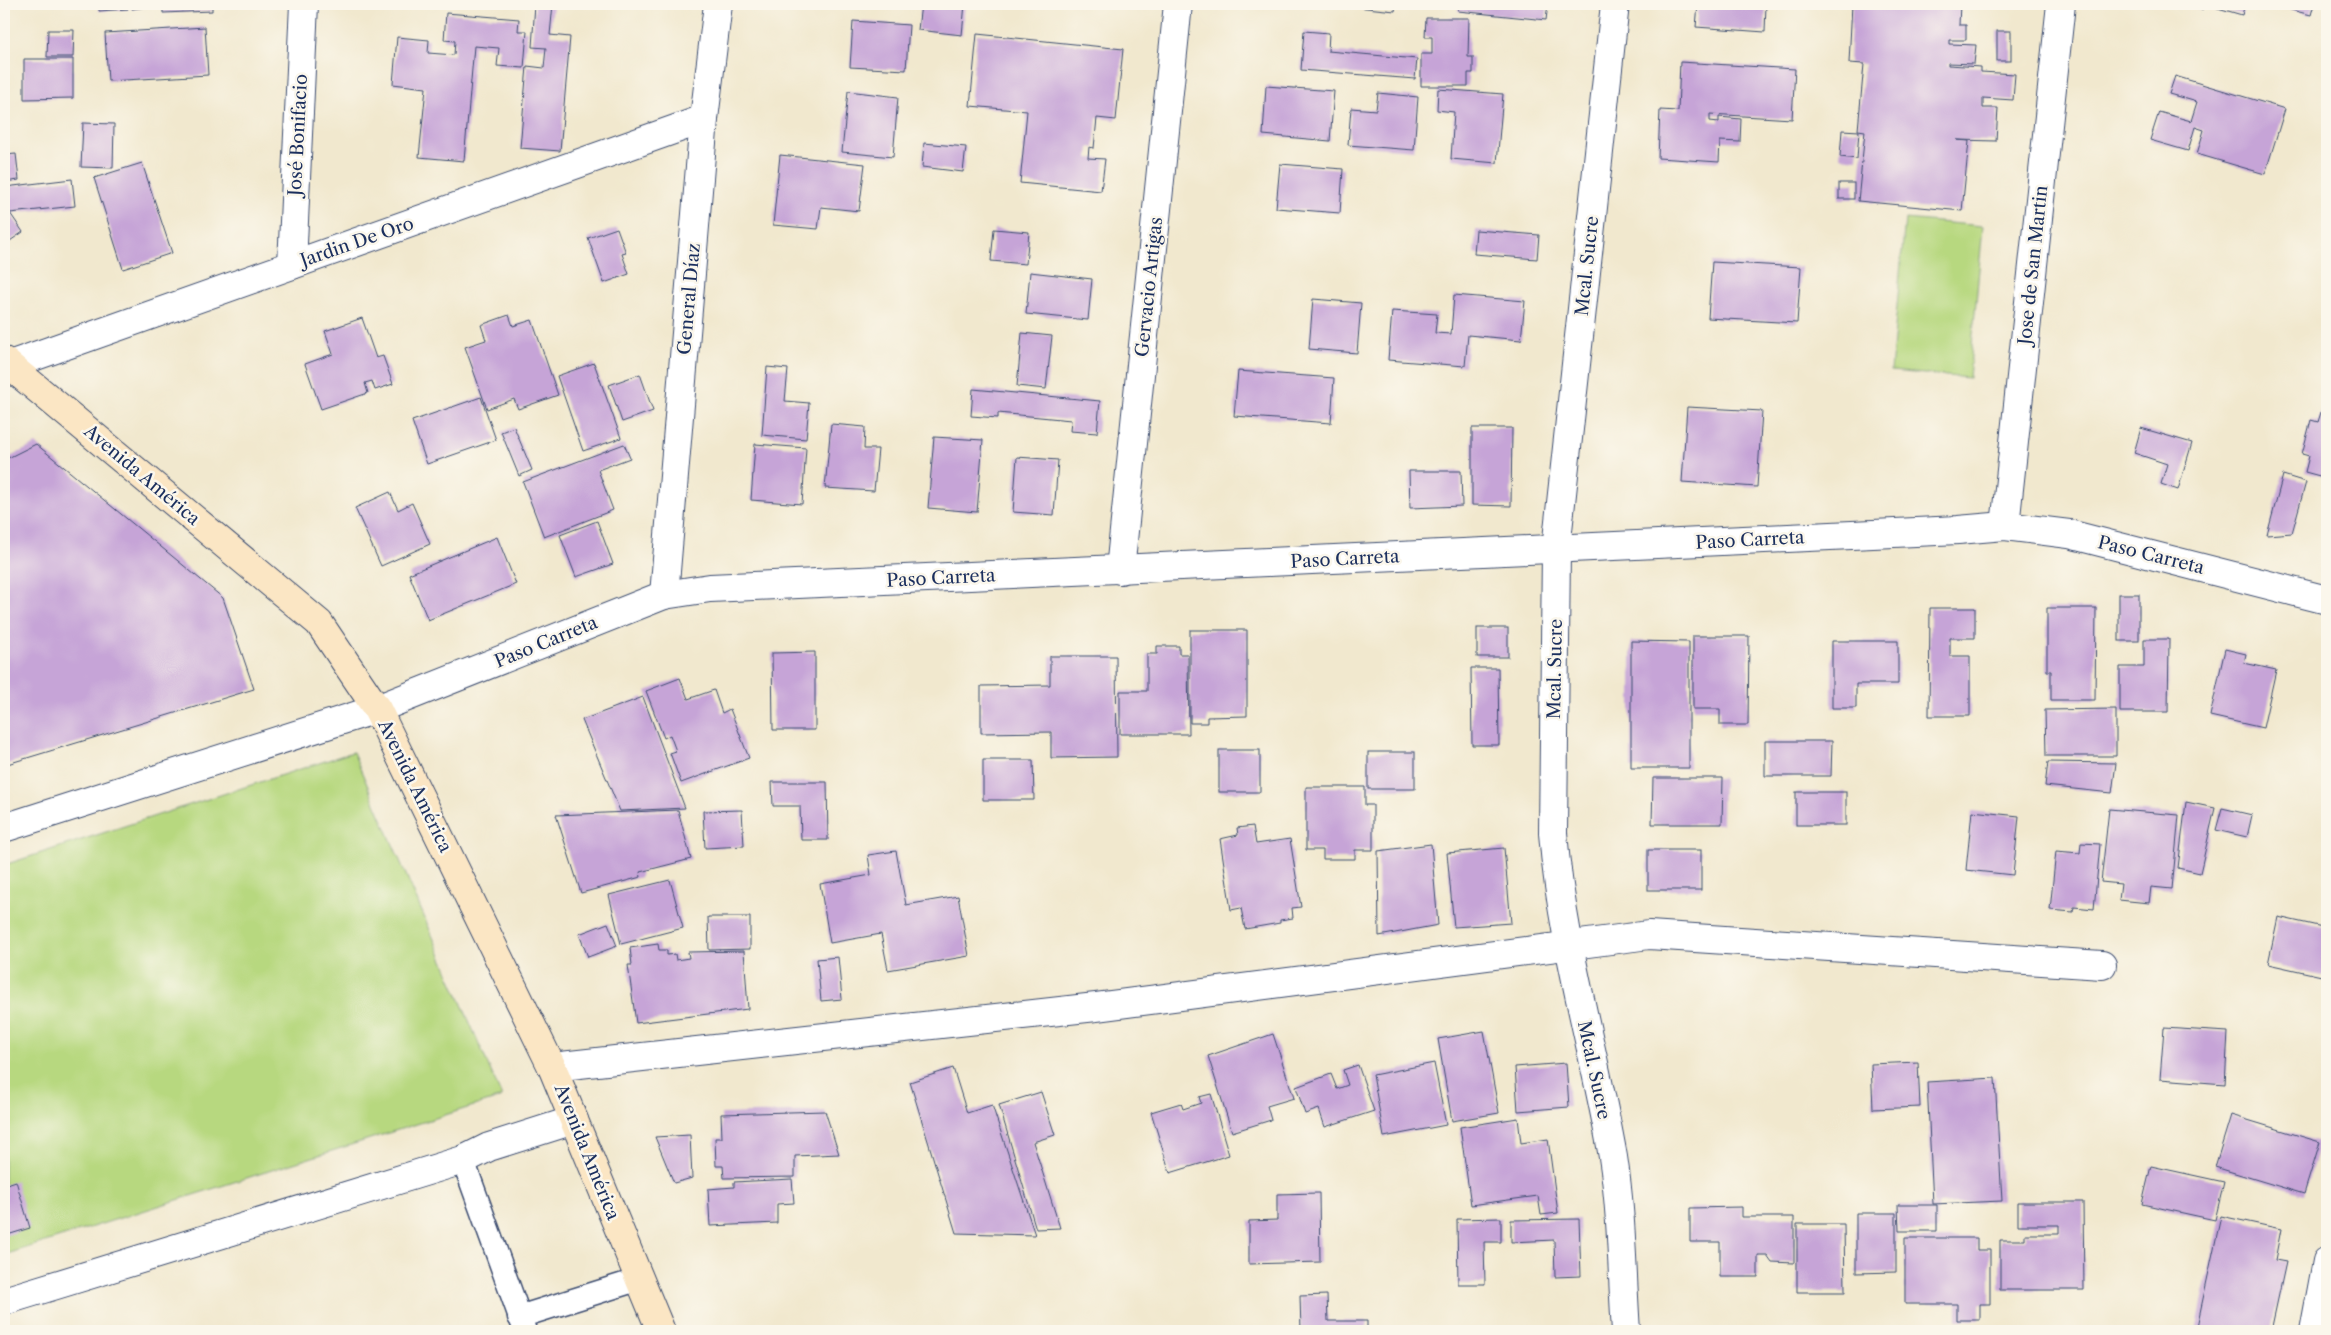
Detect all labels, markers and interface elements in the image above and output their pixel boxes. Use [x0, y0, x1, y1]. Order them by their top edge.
street label: José Bonifacio [284, 73, 312, 200]
street label: Jose de San Martin [2013, 184, 2052, 349]
street label: Jardin De Oro [295, 212, 417, 273]
street label: Mcal. Sucre [1571, 215, 1603, 317]
street label: Gervacio Artigas [1131, 216, 1167, 358]
street label: General Díaz [673, 242, 705, 356]
street label: Avenida América [79, 419, 205, 530]
street label: Paso Carreta [1695, 526, 1806, 554]
street label: Paso Carreta [2095, 531, 2207, 579]
street label: Paso Carreta [1290, 545, 1401, 573]
street label: Paso Carreta [886, 564, 997, 592]
street label: Paso Carreta [491, 611, 601, 673]
street label: Mcal. Sucre [1543, 619, 1567, 719]
street label: Avenida América [373, 715, 457, 856]
street label: Mcal. Sucre [1573, 1019, 1615, 1121]
street label: Avenida América [549, 1080, 625, 1224]

